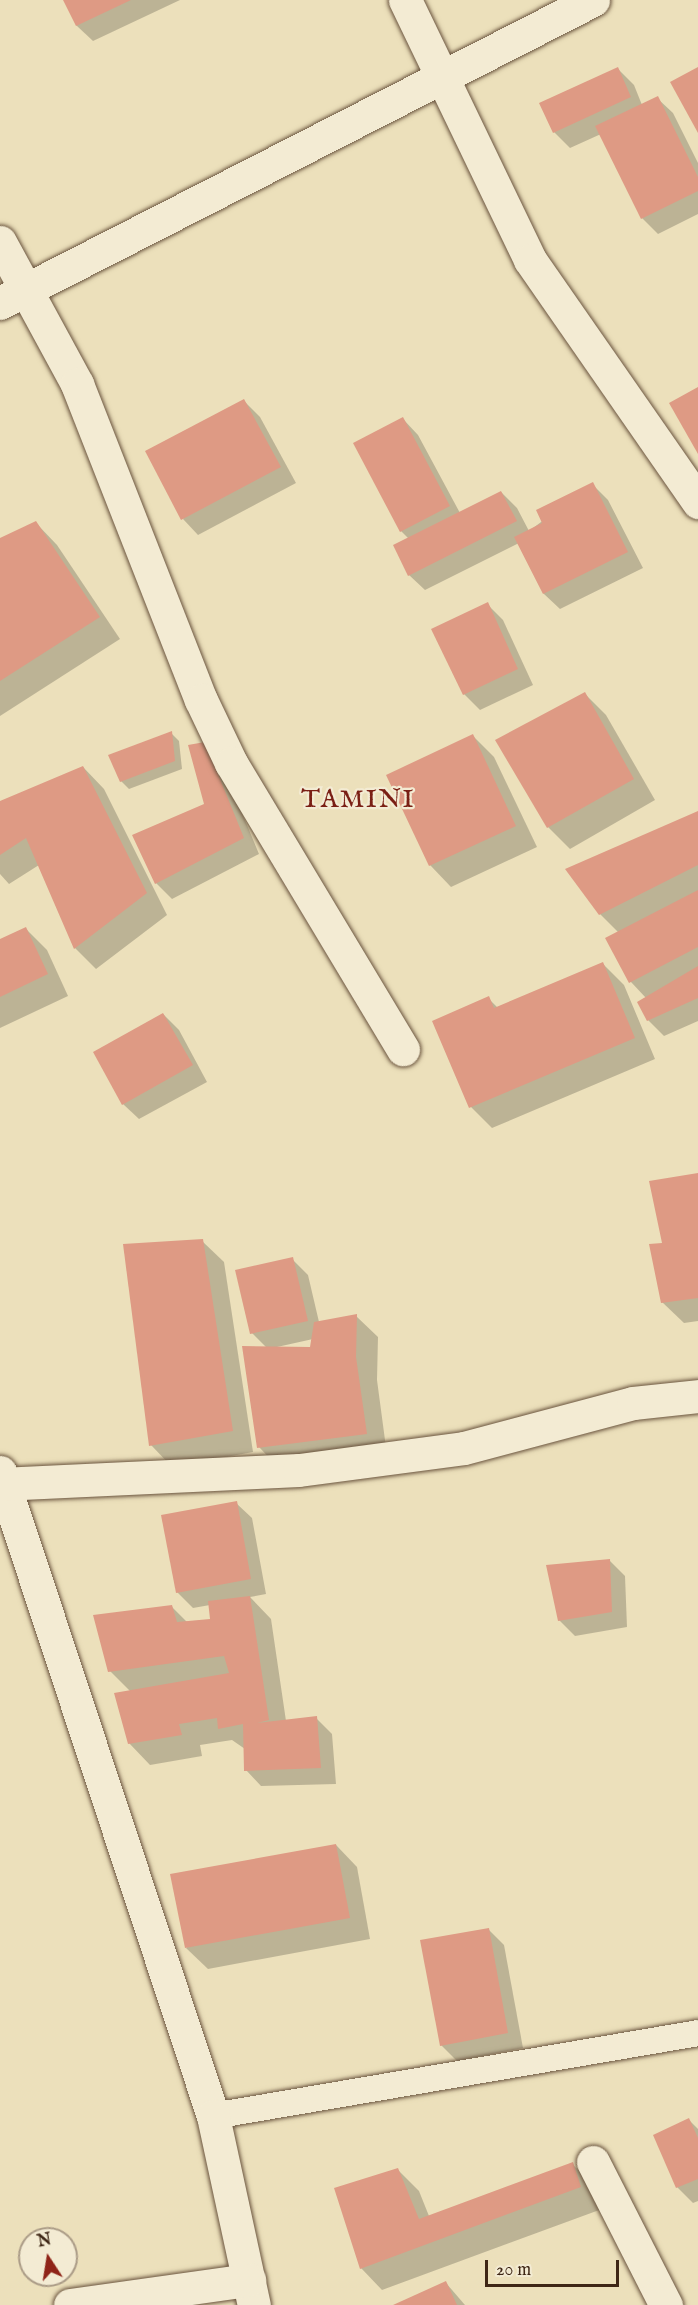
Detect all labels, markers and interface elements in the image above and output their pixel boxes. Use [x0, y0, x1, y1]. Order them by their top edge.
district label: TAMINI [301, 784, 415, 816]
north arrow [18, 2227, 78, 2287]
text: N [36, 2230, 54, 2253]
scale bar [488, 2248, 622, 2286]
text: 20 m [496, 2259, 531, 2282]

